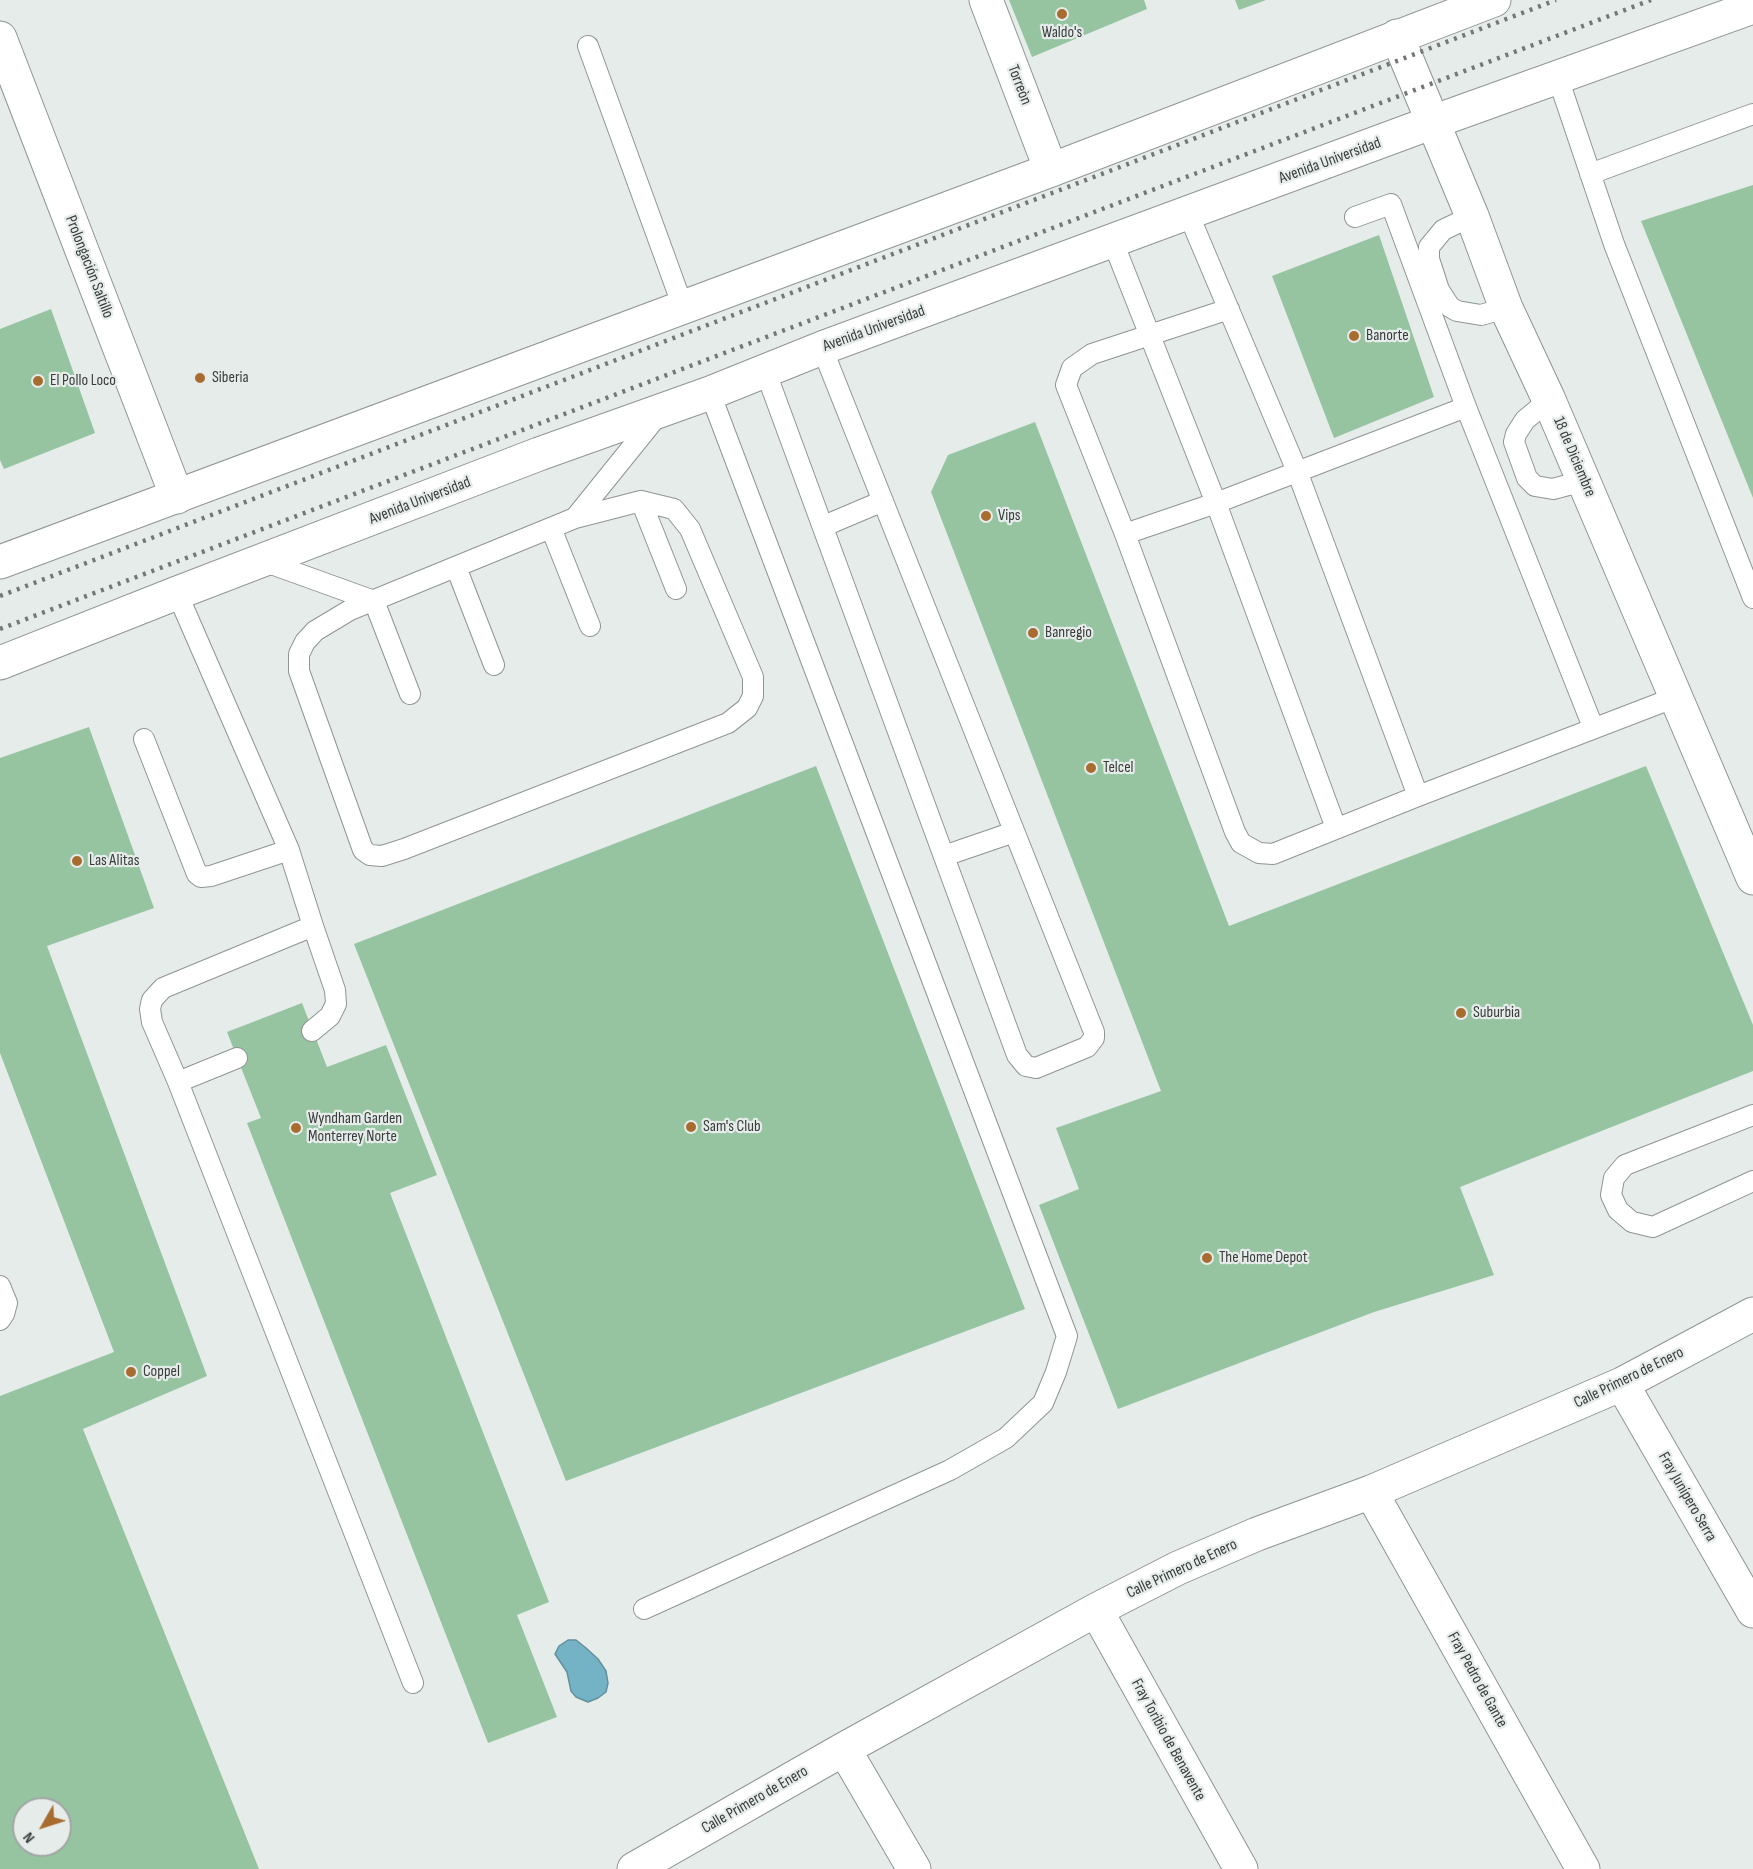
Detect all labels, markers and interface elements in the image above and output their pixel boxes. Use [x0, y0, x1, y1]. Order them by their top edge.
marker: Waldo's [1055, 7, 1069, 21]
place label: Waldo's [1042, 23, 1082, 43]
street label: Torreòn [1003, 62, 1035, 108]
street label: Avenida Universidad [1276, 134, 1384, 188]
street label: Prolongación Saltillo [61, 213, 117, 321]
street label: Avenida Universidad [820, 302, 928, 356]
place label: Banorte [1366, 326, 1409, 346]
marker: Banorte [1347, 329, 1361, 343]
place label: Siberia [212, 368, 249, 388]
place label: El Pollo Loco [50, 371, 116, 391]
marker: Siberia [193, 371, 207, 385]
marker: El Pollo Loco [31, 374, 45, 388]
street label: 18 de Diciembre [1549, 414, 1599, 500]
street label: Avenida Universidad [367, 473, 473, 529]
place label: Vips [998, 506, 1021, 526]
marker: Vips [979, 509, 993, 523]
place label: Banregio [1045, 623, 1092, 643]
marker: Banregio [1026, 626, 1040, 640]
place label: Telcel [1103, 758, 1134, 778]
marker: Telcel [1084, 761, 1098, 775]
place label: Las Alitas [89, 851, 139, 871]
marker: Las Alitas [70, 854, 84, 868]
place label: Suburbia [1473, 1003, 1520, 1023]
marker: Suburbia [1454, 1006, 1468, 1020]
place label: Wyndham Garden Monterrey Norte [308, 1109, 402, 1147]
place label: Sam's Club [703, 1117, 761, 1137]
marker: Sam's Club [684, 1120, 698, 1134]
marker: Wyndham Garden Monterrey Norte [289, 1121, 303, 1135]
place label: The Home Depot [1219, 1248, 1308, 1268]
marker: The Home Depot [1200, 1251, 1214, 1265]
street label: Calle Primero de Enero [1571, 1343, 1687, 1413]
place label: Coppel [143, 1362, 180, 1382]
marker: Coppel [124, 1365, 138, 1379]
street label: Fray Junípero Serra [1654, 1449, 1720, 1545]
street label: Calle Primero de Enero [1124, 1535, 1240, 1603]
street label: Fray Pedro de Gante [1443, 1629, 1511, 1731]
street label: Fray Toribio de Benavente [1127, 1676, 1209, 1804]
street label: Calle Primero de Enero [698, 1762, 812, 1838]
north arrow [12, 1797, 72, 1857]
text: N [19, 1828, 39, 1847]

